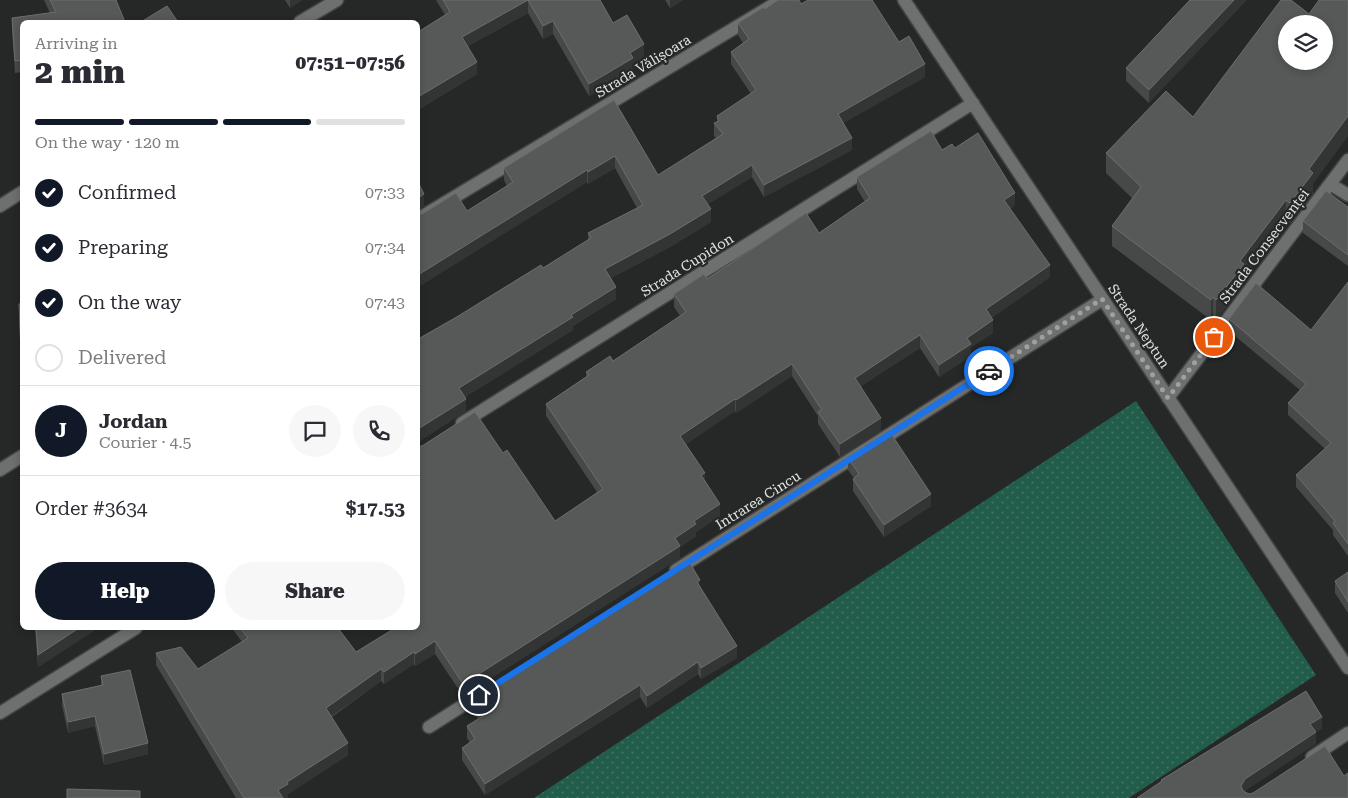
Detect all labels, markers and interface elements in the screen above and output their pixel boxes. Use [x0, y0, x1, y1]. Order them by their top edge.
map controls [1278, 15, 1333, 70]
button: layers [1278, 15, 1333, 70]
street label: Strada Vălișoara [592, 31, 694, 102]
text: Arriving in [35, 34, 118, 53]
text: 07:51–07:56 [296, 51, 405, 74]
text: 2 min [35, 53, 125, 91]
text: On the way · 120 m [35, 133, 180, 152]
icon: check [35, 179, 63, 207]
text: Confirmed [78, 181, 176, 204]
text: 07:33 [365, 183, 405, 202]
street label: Strada Consecvenței [1216, 185, 1313, 307]
street label: Strada Cupidon [638, 230, 736, 300]
icon: check [35, 234, 63, 262]
text: Preparing [78, 236, 168, 259]
text: 07:34 [365, 238, 405, 257]
street label: Strada Neptun [1105, 281, 1173, 371]
icon: check [35, 289, 63, 317]
text: On the way [78, 291, 181, 314]
text: 07:43 [365, 293, 405, 312]
pin [1193, 316, 1235, 358]
icon: bag [1200, 323, 1228, 351]
text: Delivered [78, 346, 166, 369]
courier [964, 346, 1014, 396]
icon: car [975, 357, 1003, 385]
button: chat [289, 405, 341, 457]
button: phone [353, 405, 405, 457]
text: Jordan [99, 410, 168, 433]
text: J [55, 419, 67, 442]
text: Courier · 4.5 [99, 433, 192, 452]
street label: Intrarea Cincu [712, 467, 804, 533]
text: Order #3634 [35, 497, 147, 520]
text: $17.53 [346, 497, 405, 520]
button: Help [35, 562, 215, 620]
button: Share [225, 562, 405, 620]
pin [458, 674, 500, 716]
icon: home [465, 681, 493, 709]

